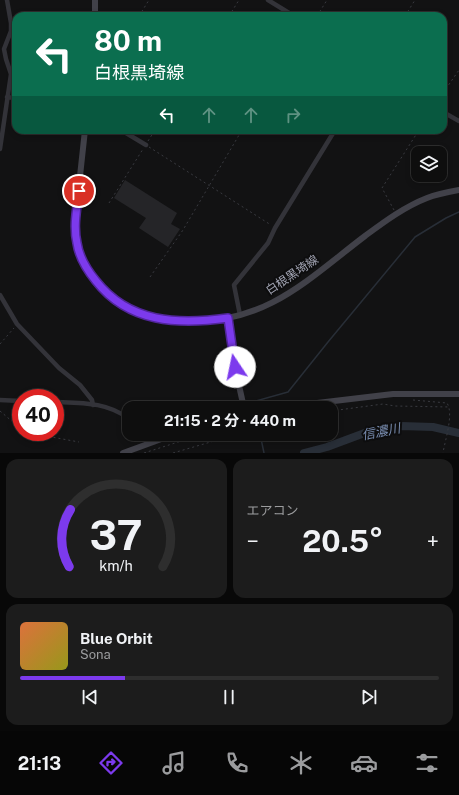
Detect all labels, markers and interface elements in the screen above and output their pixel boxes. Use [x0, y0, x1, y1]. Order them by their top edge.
text: 80 m [94, 24, 162, 57]
icon: left [28, 28, 80, 80]
text: 白根黒埼線 [94, 62, 184, 83]
icon: left [156, 104, 178, 126]
icon: ahead [198, 104, 220, 126]
icon: ahead [240, 104, 262, 126]
icon: right [282, 104, 304, 126]
map controls [411, 146, 447, 182]
button: layers [411, 146, 447, 182]
pin [62, 174, 96, 208]
icon: arrive [68, 180, 90, 202]
street label: 白根黒埼線 [263, 252, 321, 298]
position arrow [214, 346, 256, 388]
speed limit sign: 40 [12, 389, 64, 441]
text: 21:15 · 2 分 · 440 m [164, 412, 296, 429]
water label: 信濃川 [361, 420, 404, 443]
text: エアコン [247, 503, 299, 518]
text: 37 [90, 509, 143, 558]
text: 20.5° [302, 523, 383, 559]
text: − [247, 528, 259, 554]
text: + [427, 528, 439, 554]
text: km/h [99, 556, 133, 573]
text: Blue Orbit [80, 630, 153, 647]
text: Sona [80, 647, 111, 662]
icon: previous [79, 686, 101, 708]
icon: pause [218, 686, 240, 708]
icon: next [358, 686, 380, 708]
icon: directions [97, 749, 125, 777]
icon: music [160, 749, 188, 777]
icon: phone [223, 749, 251, 777]
icon: climate [287, 749, 315, 777]
icon: car [350, 749, 378, 777]
icon: filters [413, 749, 441, 777]
text: 21:13 [18, 753, 61, 774]

